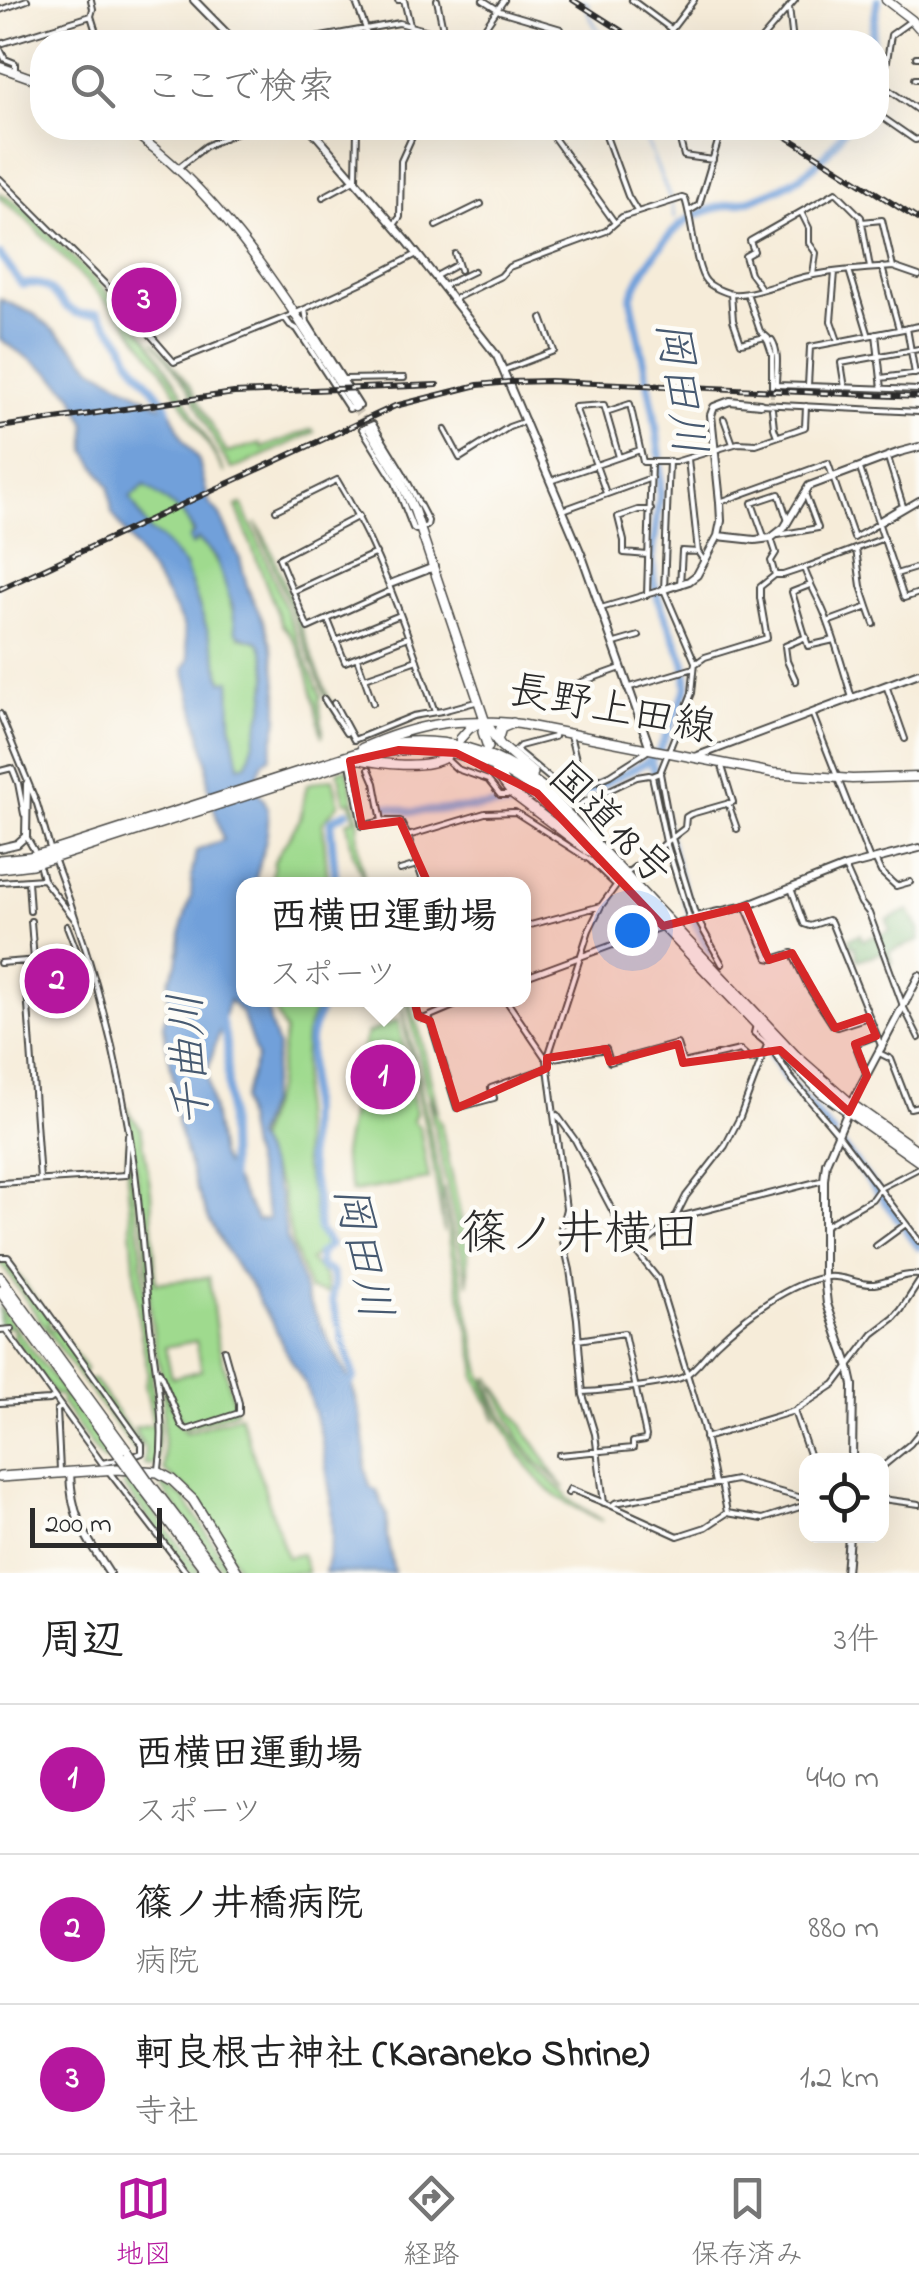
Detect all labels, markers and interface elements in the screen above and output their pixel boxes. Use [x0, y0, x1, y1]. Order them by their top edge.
search box [30, 30, 889, 140]
icon: search [65, 58, 120, 113]
text: ここで検索 [145, 61, 335, 117]
pin: 3 [112, 262, 176, 338]
water label: 岡田川 [636, 317, 720, 459]
street label: 長野上田線 [503, 661, 721, 761]
street label: 国道18号 [533, 749, 685, 901]
popup [236, 877, 531, 1007]
text: 西横田運動場 [269, 891, 498, 947]
your location [607, 905, 658, 956]
pin: 2 [24, 944, 90, 1018]
text: スポーツ [269, 953, 397, 1000]
water label: 千曲川 [156, 991, 228, 1129]
pin: 1 [350, 1040, 416, 1114]
water label: 岡田川 [314, 1180, 406, 1326]
district label: 篠ノ井横田 [460, 1201, 700, 1271]
map controls [799, 1453, 889, 1543]
button: locate [799, 1453, 889, 1543]
scale bar [30, 1503, 162, 1548]
text: 200 m [45, 1505, 112, 1546]
text: 周辺 [40, 1612, 124, 1673]
text: 3件 [834, 1618, 879, 1665]
text: 西横田運動場 [135, 1728, 363, 1784]
text: 1 [67, 1756, 78, 1803]
text: 440 m [806, 1756, 879, 1803]
text: スポーツ [135, 1790, 262, 1837]
text: 篠ノ井橋病院 [135, 1878, 363, 1934]
text: 2 [65, 1906, 80, 1953]
text: 880 m [808, 1906, 879, 1953]
text: 病院 [135, 1940, 199, 1987]
text: 軻良根古神社 (Karaneko Shrine) [135, 2028, 649, 2084]
text: 3 [66, 2056, 79, 2103]
text: 1.2 km [800, 2056, 879, 2103]
text: 寺社 [135, 2090, 199, 2137]
tab: 地図 [116, 2171, 172, 2277]
tab: 経路 [403, 2171, 459, 2277]
tab: 保存済み [691, 2171, 803, 2277]

